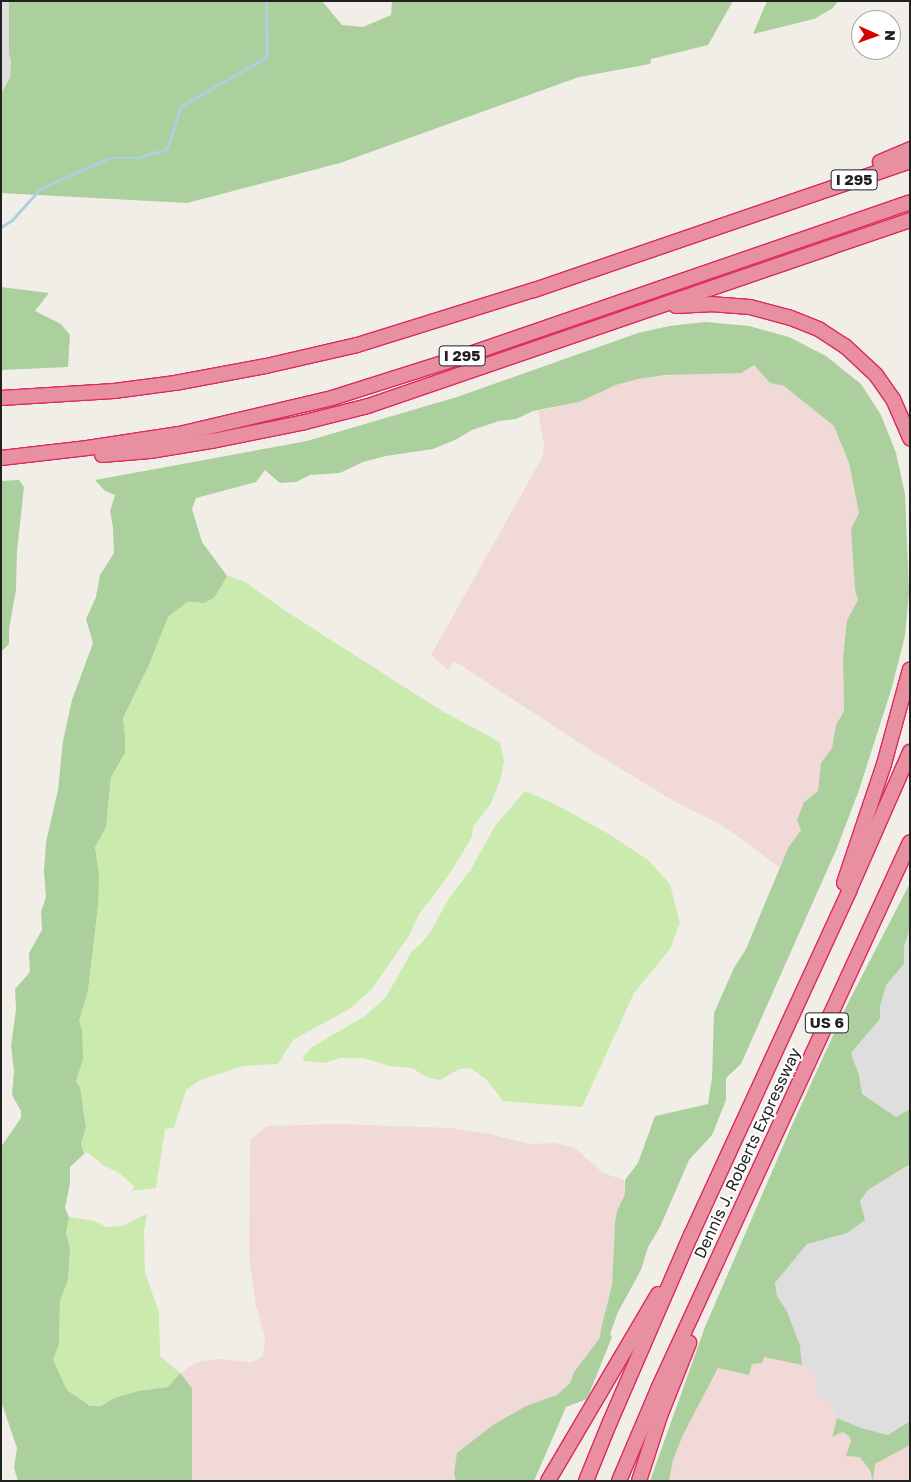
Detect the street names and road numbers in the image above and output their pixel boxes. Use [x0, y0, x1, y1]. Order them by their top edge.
road number: I 295 [830, 168, 878, 192]
road number: I 295 [438, 344, 486, 368]
road number: US 6 [804, 1010, 850, 1036]
street label: Dennis J. Roberts Expressway [690, 1045, 804, 1261]

